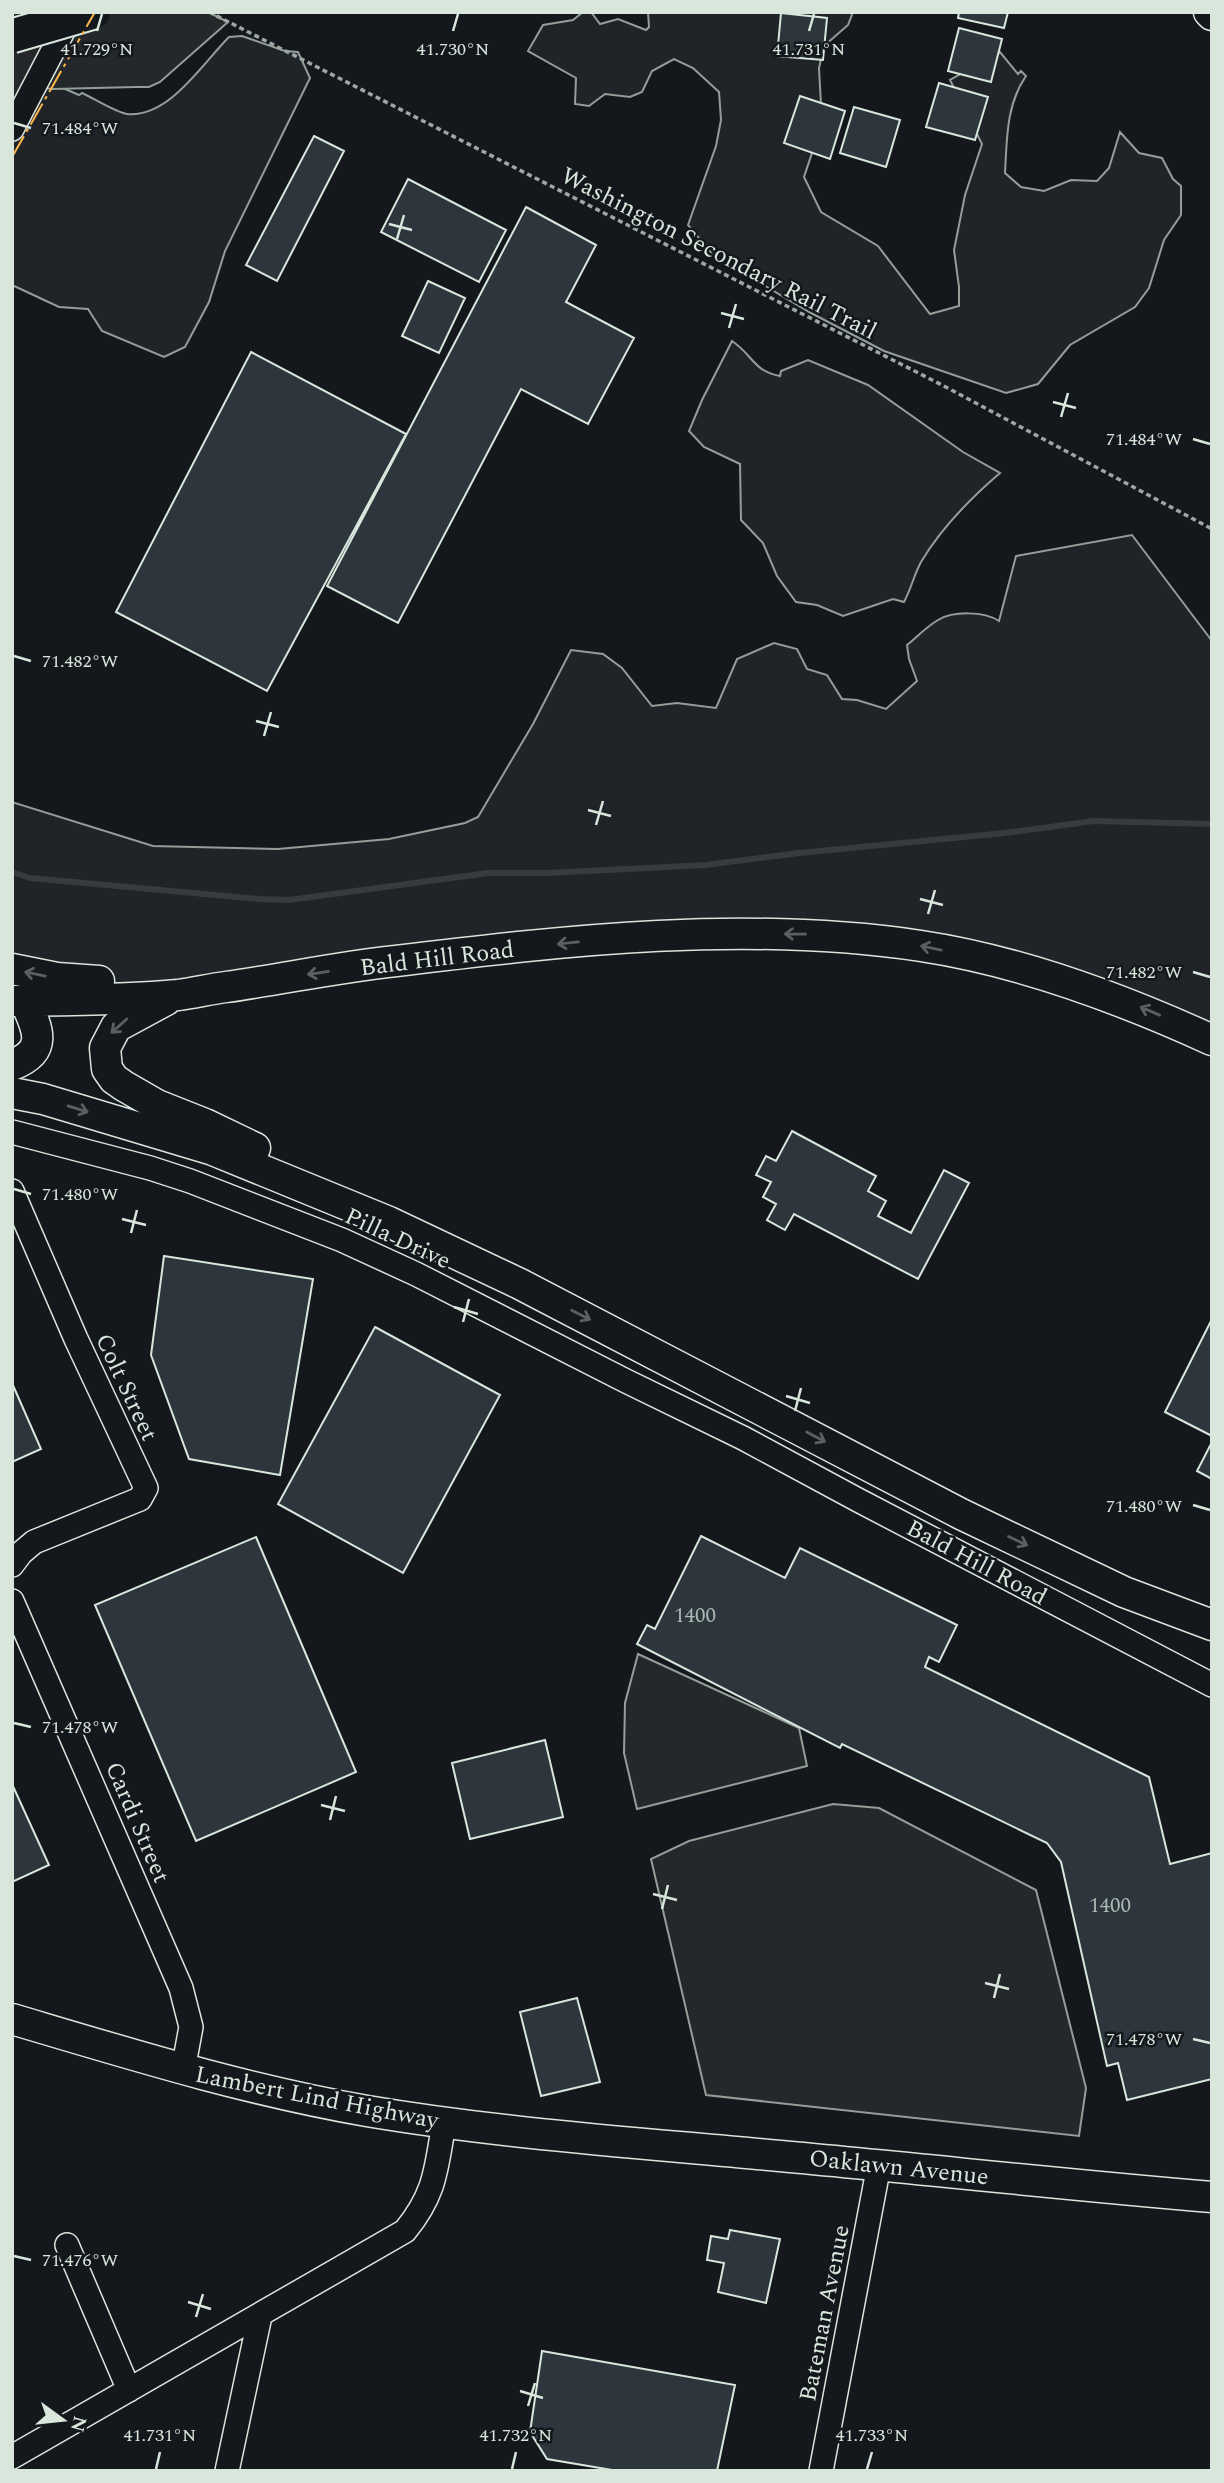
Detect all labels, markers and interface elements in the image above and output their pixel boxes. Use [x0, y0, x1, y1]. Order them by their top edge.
text: 41.729°N [61, 36, 133, 63]
text: 41.730°N [417, 36, 489, 63]
text: 41.731°N [773, 36, 845, 63]
text: 71.484°W [42, 115, 118, 142]
street label: Washington Secondary Rail Trail [554, 158, 883, 349]
text: 71.484°W [1106, 426, 1182, 453]
text: 71.482°W [42, 648, 118, 675]
one-way arrow [784, 927, 807, 941]
street label: Bald Hill Road [358, 932, 516, 986]
one-way arrow [557, 937, 580, 950]
one-way arrow [920, 941, 943, 955]
text: 71.482°W [1106, 959, 1182, 986]
one-way arrow [24, 967, 47, 980]
one-way arrow [307, 967, 330, 980]
one-way arrow [1139, 1004, 1161, 1017]
one-way arrow [111, 1018, 128, 1035]
one-way arrow [67, 1104, 89, 1117]
text: 71.480°W [42, 1181, 118, 1208]
street label: Pilla Drive [339, 1199, 457, 1279]
one-way arrow [570, 1309, 591, 1322]
street label: Colt Street [85, 1328, 167, 1447]
one-way arrow [805, 1431, 826, 1444]
text: 71.480°W [1106, 1493, 1182, 1520]
street label: Bald Hill Road [900, 1511, 1053, 1615]
one-way arrow [1007, 1535, 1028, 1548]
house number: 1400 [674, 1600, 716, 1632]
text: 71.478°W [42, 1714, 118, 1741]
street label: Cardi Street [95, 1756, 179, 1889]
house number: 1400 [1089, 1890, 1131, 1922]
text: 71.478°W [1106, 2026, 1182, 2053]
street label: Lambert Lind Highway [192, 2057, 443, 2140]
street label: Oaklawn Avenue [807, 2141, 990, 2195]
street label: Bateman Avenue [790, 2222, 860, 2405]
text: 71.476°W [42, 2247, 118, 2274]
north arrow [28, 2385, 98, 2455]
text: N [62, 2413, 94, 2435]
text: 41.731°N [124, 2422, 196, 2449]
text: 41.732°N [480, 2422, 552, 2449]
text: 41.733°N [836, 2422, 908, 2449]

